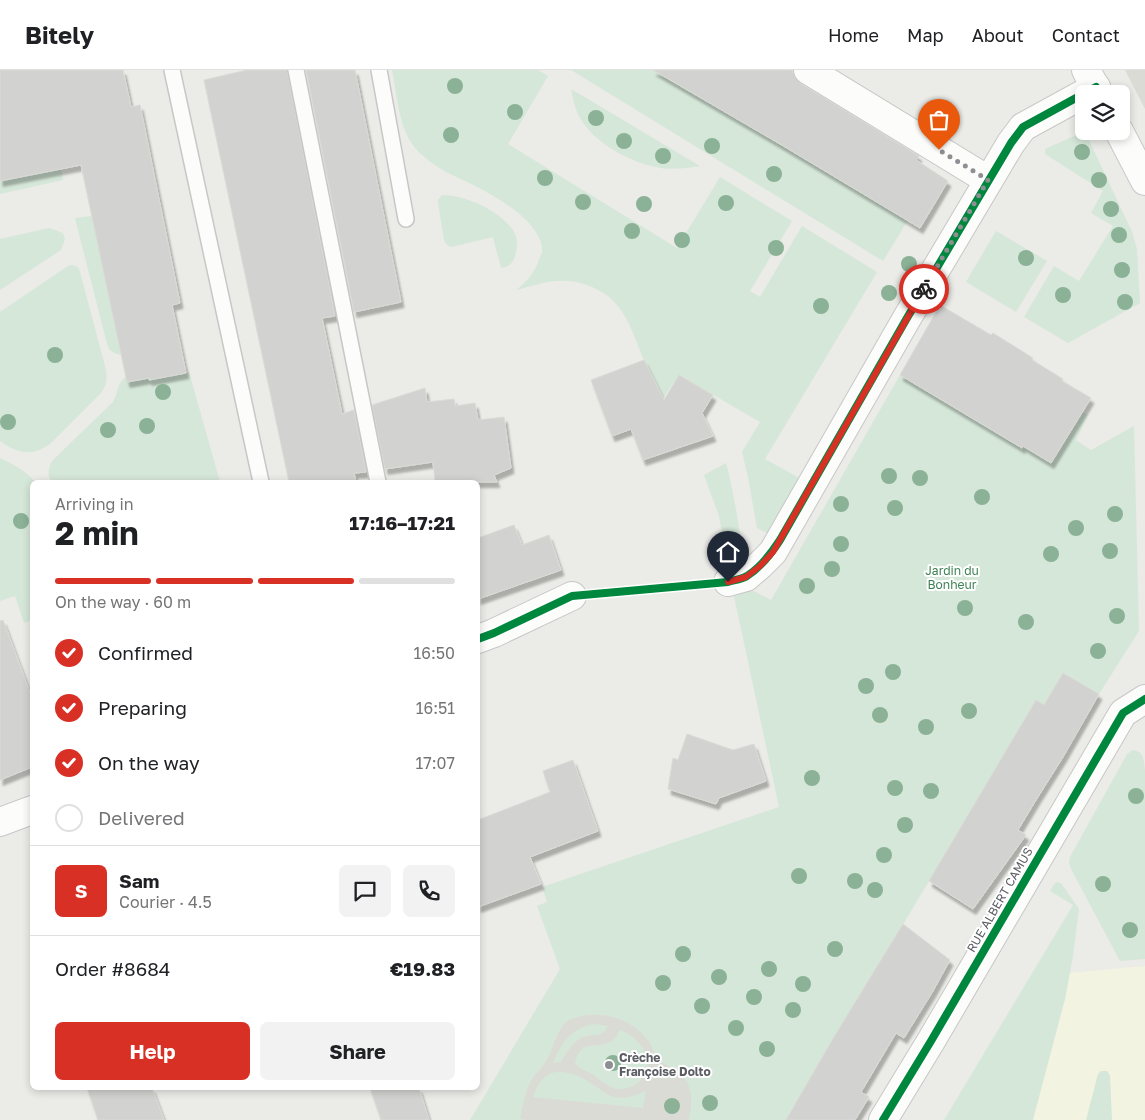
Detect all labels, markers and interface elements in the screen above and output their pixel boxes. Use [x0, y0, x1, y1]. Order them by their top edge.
text: Bitely [25, 20, 94, 49]
text: Home [828, 24, 879, 46]
text: Map [907, 24, 944, 46]
text: About [972, 24, 1024, 46]
text: Contact [1052, 24, 1120, 46]
map controls [1075, 85, 1130, 140]
button: layers [1075, 85, 1130, 140]
pin [918, 99, 960, 150]
icon: bag [925, 106, 953, 134]
courier [899, 264, 949, 314]
icon: bike [910, 275, 938, 303]
text: Arriving in [55, 494, 134, 514]
text: 17:16–17:21 [349, 511, 455, 534]
text: 2 min [55, 514, 139, 552]
pin [707, 531, 749, 582]
icon: home [714, 538, 742, 566]
park label: Jardin du Bonheur [925, 563, 979, 592]
text: On the way · 60 m [55, 592, 191, 612]
icon: check [55, 639, 83, 667]
text: Confirmed [98, 641, 193, 664]
text: 16:50 [414, 643, 455, 663]
icon: check [55, 694, 83, 722]
text: Preparing [98, 696, 187, 719]
text: 16:51 [416, 698, 455, 718]
icon: check [55, 749, 83, 777]
text: On the way [98, 751, 200, 774]
text: 17:07 [416, 753, 455, 773]
text: Delivered [98, 806, 185, 829]
street label: RUE ALBERT CAMUS [963, 844, 1036, 955]
button: chat [339, 865, 391, 917]
button: phone [403, 865, 455, 917]
text: Sam [119, 869, 159, 892]
text: S [75, 879, 87, 902]
text: Courier · 4.5 [119, 892, 212, 912]
text: Order #8684 [55, 957, 170, 980]
text: €19.83 [390, 957, 455, 980]
button: Help [55, 1022, 250, 1080]
button: Share [260, 1022, 455, 1080]
place label: Crèche Françoise Dolto [619, 1050, 711, 1079]
marker: Crèche Françoise Dolto [603, 1059, 615, 1071]

